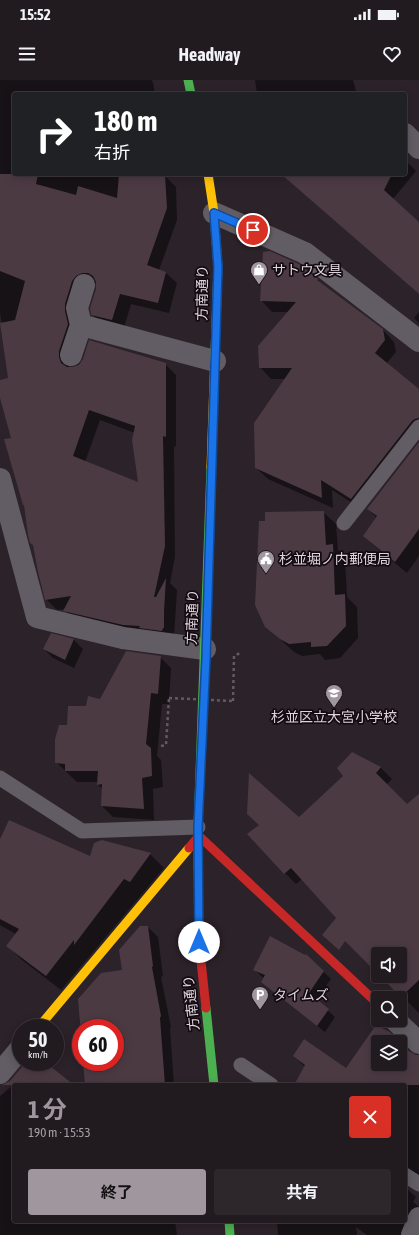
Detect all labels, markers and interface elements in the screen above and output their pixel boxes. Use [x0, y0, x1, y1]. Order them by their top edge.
text: 15:52 [20, 6, 51, 23]
icon: menu [16, 43, 38, 65]
icon: heart [381, 43, 403, 65]
text: Headway [179, 44, 240, 65]
text: 180 m [94, 105, 157, 137]
icon: right [28, 108, 80, 160]
text: 右折 [94, 142, 130, 163]
pin [236, 213, 270, 247]
icon: arrive [242, 219, 264, 241]
shop icon: サトウ文具 [249, 260, 269, 285]
place label: サトウ文具 [272, 262, 342, 278]
street label: 方南通り [194, 265, 210, 321]
public building icon: 杉並堀ノ内郵便局 [256, 549, 276, 574]
place label: 杉並堀ノ内郵便局 [279, 551, 391, 567]
street label: 方南通り [183, 589, 201, 645]
school or university icon: 杉並区立大宮小学校 [324, 683, 344, 708]
place label: 杉並区立大宮小学校 [271, 709, 397, 725]
position arrow [178, 921, 220, 963]
map controls [371, 947, 407, 1071]
button: sound [371, 947, 407, 983]
street label: 方南通り [180, 974, 202, 1032]
parking icon: タイムズ [250, 985, 270, 1010]
place label: タイムズ [273, 987, 329, 1003]
button: search [371, 991, 407, 1027]
speed limit sign: 60 [72, 1019, 124, 1071]
text: 50 [29, 1028, 47, 1051]
button: layers [371, 1035, 407, 1071]
text: km/h [28, 1049, 48, 1060]
text: 1 分 [28, 1096, 67, 1123]
button: close [349, 1096, 391, 1138]
text: 190 m · 15:53 [28, 1125, 91, 1140]
button: 終了 [28, 1169, 206, 1215]
button: 共有 [214, 1169, 391, 1215]

